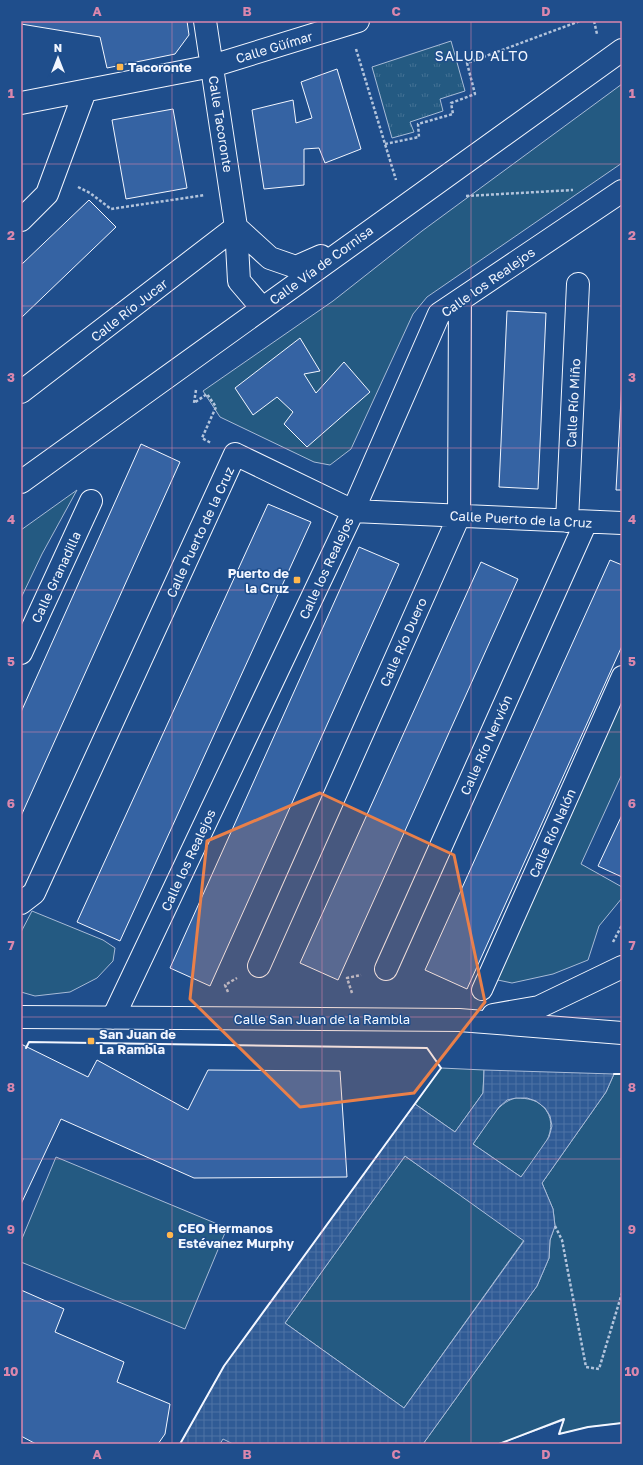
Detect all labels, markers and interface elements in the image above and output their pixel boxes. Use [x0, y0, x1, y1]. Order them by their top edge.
text: A [92, 3, 102, 19]
text: B [242, 3, 252, 19]
text: C [391, 3, 401, 19]
text: D [541, 3, 551, 19]
street label: Calle Güímar [234, 28, 314, 66]
north arrow [38, 38, 78, 78]
text: N [54, 41, 62, 54]
district label: SALUD ALTO [435, 47, 529, 64]
place label: Tacoronte [128, 59, 192, 75]
marker: Tacoronte [115, 62, 125, 72]
street label: Calle Tacoronte [205, 75, 237, 173]
text: 1 [8, 85, 15, 101]
text: 1 [629, 85, 636, 101]
street label: Calle Vía de Cornisa [266, 222, 376, 308]
text: 2 [7, 227, 15, 243]
text: 2 [628, 227, 636, 243]
street label: Calle los Realejos [438, 244, 538, 320]
street label: Calle Río Jucar [87, 275, 171, 345]
street label: Calle Río Miño [563, 358, 583, 448]
text: 3 [7, 369, 15, 385]
text: 3 [628, 369, 636, 385]
street label: Calle Puerto de la Cruz [163, 464, 238, 600]
street label: Calle Puerto de la Cruz [449, 507, 593, 531]
text: 4 [7, 511, 15, 527]
text: 4 [628, 511, 636, 527]
street label: Calle los Realejos [295, 514, 357, 621]
street label: Calle Granadilla [28, 529, 84, 625]
place label: Puerto de la Cruz [228, 565, 289, 596]
marker: Puerto de la Cruz [292, 575, 302, 585]
street label: Calle Río Duero [376, 595, 430, 689]
text: 5 [7, 653, 15, 669]
text: 5 [628, 653, 636, 669]
street label: Calle Río Nervión [457, 692, 515, 798]
street label: Calle Río Nalón [525, 786, 579, 880]
text: 6 [7, 795, 15, 811]
text: 6 [628, 795, 636, 811]
street label: Calle los Realejos [157, 806, 219, 913]
text: 7 [7, 937, 15, 953]
text: 7 [628, 937, 636, 953]
street label: Calle San Juan de la Rambla [234, 1011, 410, 1027]
place label: San Juan de La Rambla [99, 1026, 176, 1057]
marker: San Juan de La Rambla [86, 1036, 96, 1046]
text: 8 [7, 1079, 15, 1095]
text: 8 [628, 1079, 636, 1095]
place label: CEO Hermanos Estévanez Murphy [178, 1220, 294, 1251]
text: 9 [7, 1221, 15, 1237]
text: 9 [628, 1221, 636, 1237]
marker: CEO Hermanos Estévanez Murphy [165, 1230, 175, 1240]
text: 10 [3, 1363, 19, 1379]
text: 10 [624, 1363, 640, 1379]
text: A [92, 1446, 102, 1462]
text: B [242, 1446, 252, 1462]
text: C [391, 1446, 401, 1462]
text: D [541, 1446, 551, 1462]

